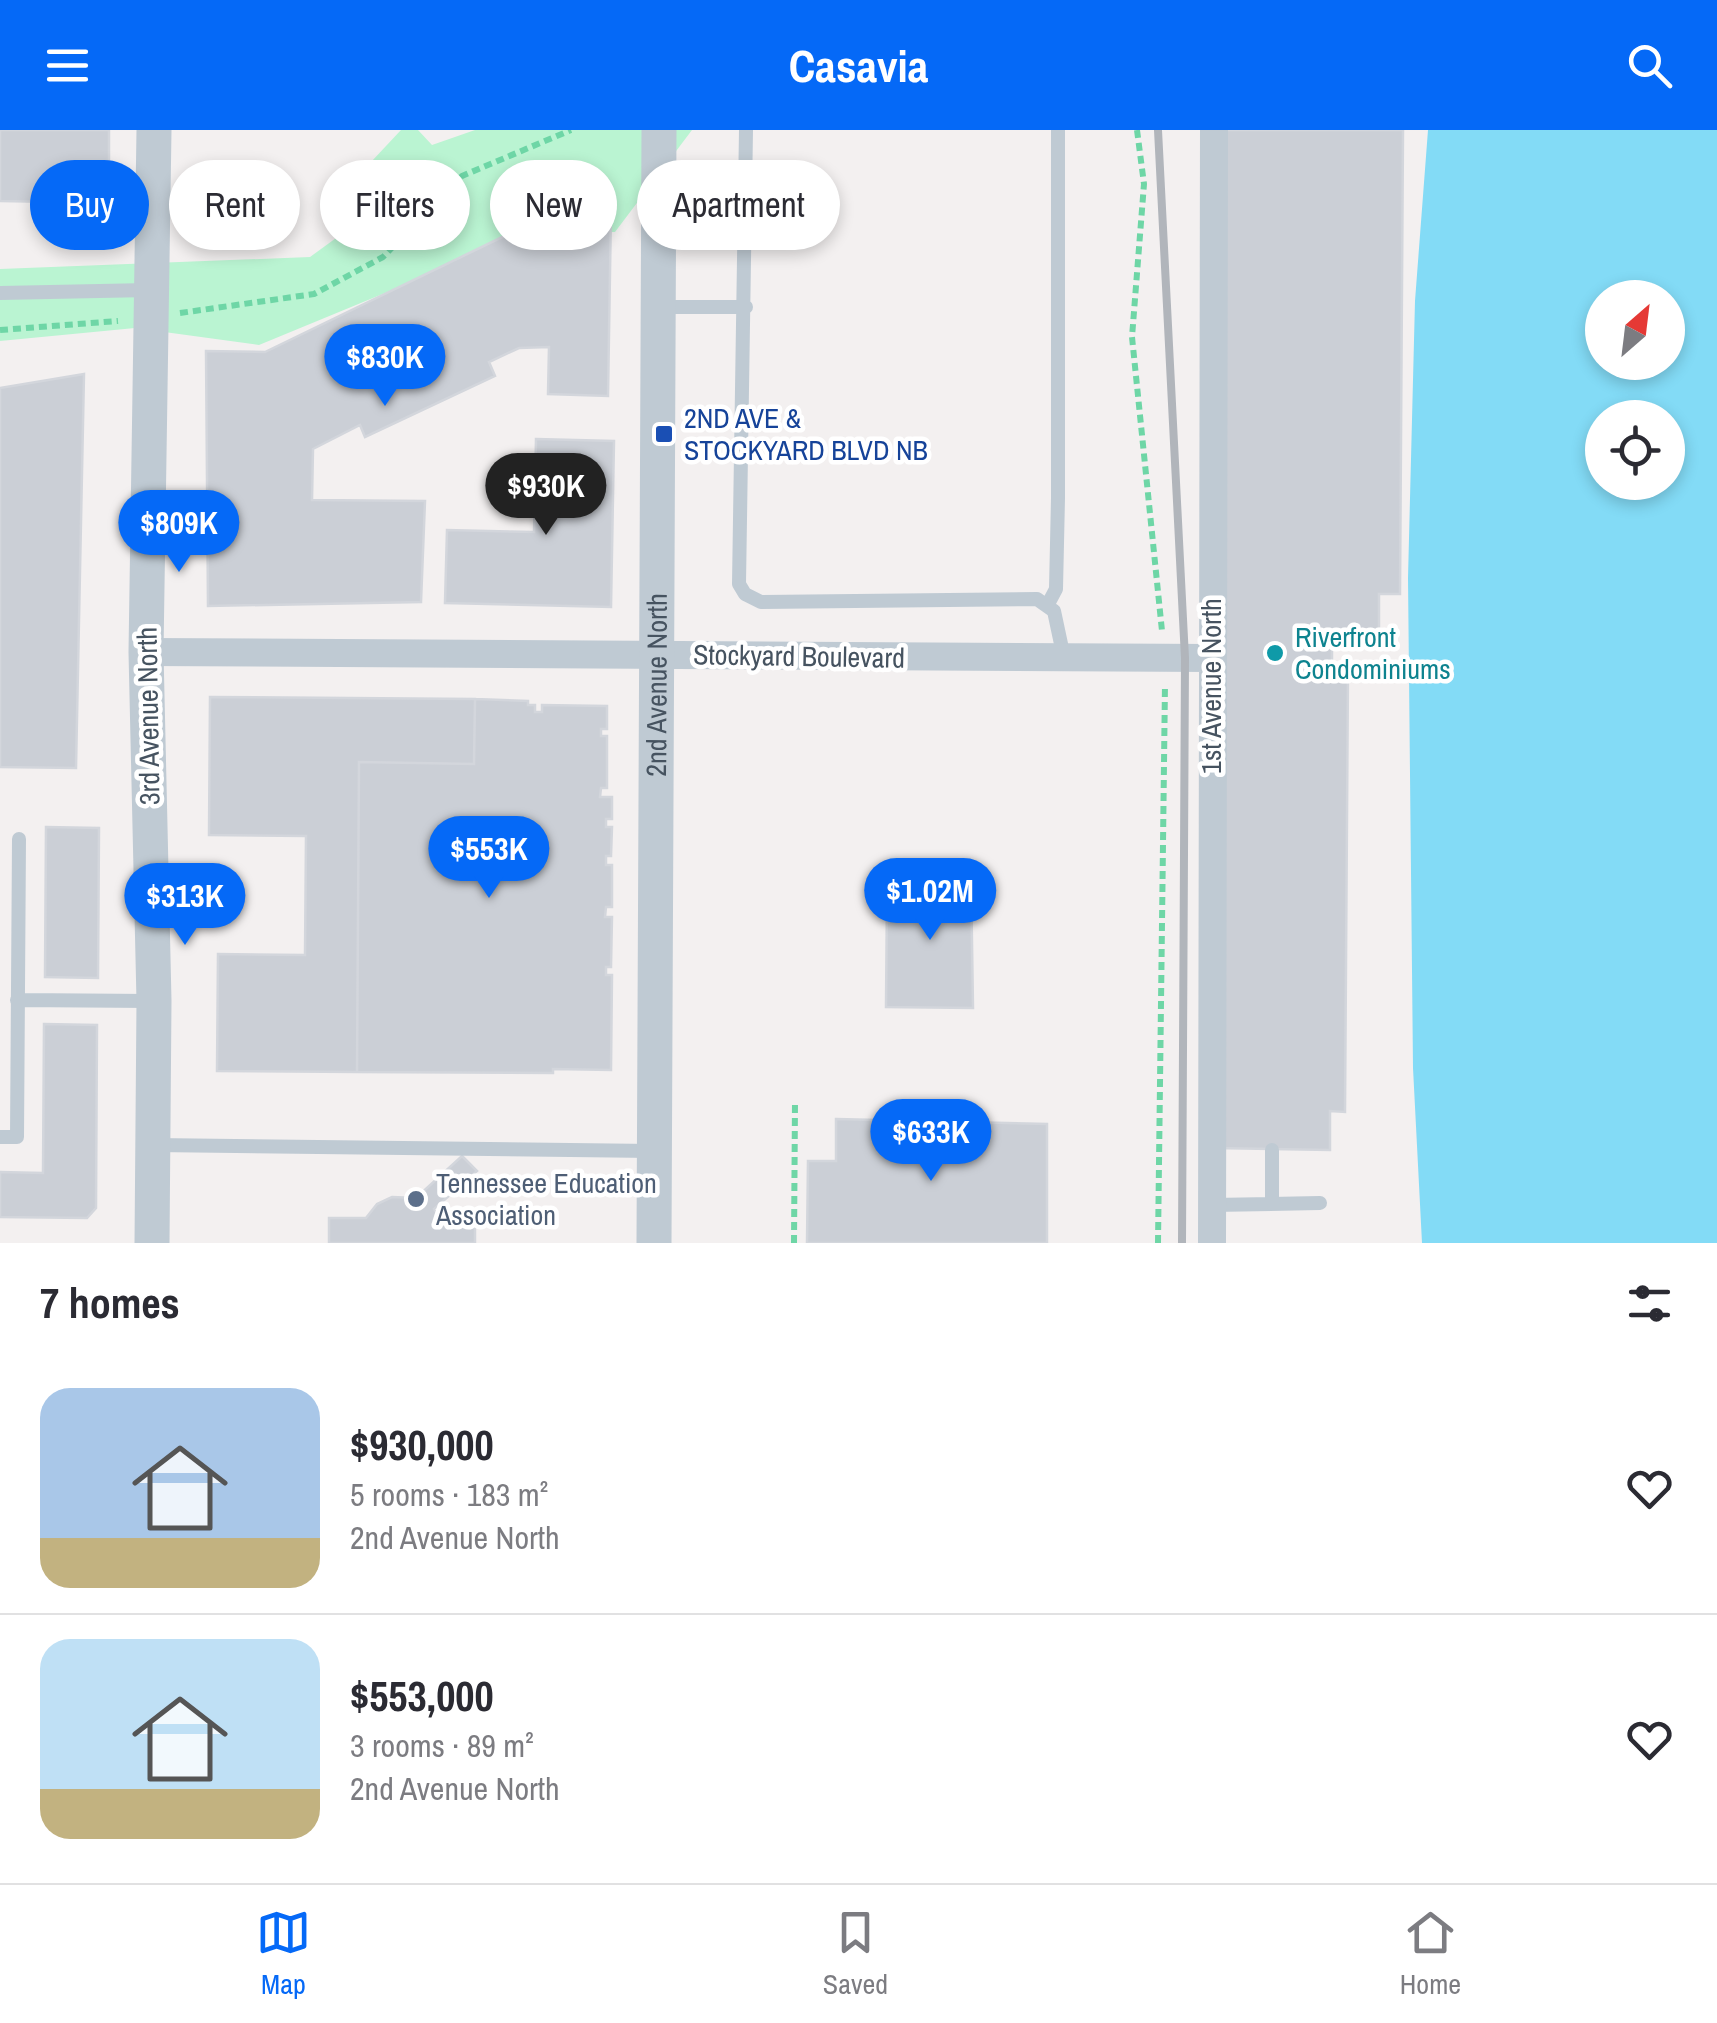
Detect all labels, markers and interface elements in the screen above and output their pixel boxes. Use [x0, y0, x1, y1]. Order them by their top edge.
text: Casavia [789, 35, 928, 96]
icon: menu [40, 38, 95, 93]
icon: search [1622, 38, 1677, 93]
chip: Buy [30, 160, 149, 250]
chip: Rent [169, 160, 300, 250]
chip: Filters [320, 160, 470, 250]
chip: New [490, 160, 617, 250]
chip: Apartment [637, 160, 840, 250]
north arrow [1585, 280, 1685, 380]
map controls [1585, 280, 1685, 500]
pin: $830K [315, 324, 455, 409]
text: $830K [346, 335, 424, 378]
place label: 2ND AVE & STOCKYARD BLVD NB [684, 399, 928, 469]
button: locate [1585, 400, 1685, 500]
marker: 2ND AVE & STOCKYARD BLVD NB [653, 423, 675, 445]
pin: $930K [476, 453, 616, 538]
text: $930K [507, 464, 585, 507]
pin: $809K [109, 490, 249, 575]
text: $809K [140, 501, 218, 544]
street label: 2nd Avenue North [637, 593, 676, 777]
street label: 1st Avenue North [1192, 598, 1230, 774]
place label: Riverfront Condominiums [1295, 618, 1451, 688]
street label: 3rd Avenue North [127, 627, 169, 805]
street label: Stockyard Boulevard [693, 635, 905, 677]
marker: Riverfront Condominiums [1264, 642, 1286, 664]
pin: $553K [419, 816, 559, 901]
text: $553K [450, 827, 528, 870]
pin: $1.02M [849, 858, 1011, 943]
pin: $313K [115, 863, 255, 948]
text: $1.02M [886, 869, 974, 912]
text: $313K [146, 874, 224, 917]
pin: $633K [861, 1099, 1001, 1184]
text: $633K [892, 1110, 970, 1153]
place label: Tennessee Education Association [435, 1164, 657, 1234]
marker: Tennessee Education Association [405, 1188, 427, 1210]
text: 7 homes [40, 1275, 180, 1331]
icon: filters [1622, 1276, 1677, 1331]
text: $930,000 [350, 1417, 494, 1473]
icon: home [120, 1428, 240, 1548]
icon: heart [1622, 1461, 1677, 1516]
text: 5 rooms · 183 m² [350, 1473, 548, 1516]
text: 2nd Avenue North [350, 1516, 560, 1559]
text: $553,000 [350, 1668, 494, 1724]
icon: home [120, 1679, 240, 1799]
icon: heart [1622, 1712, 1677, 1767]
text: 3 rooms · 89 m² [350, 1724, 534, 1767]
text: 2nd Avenue North [350, 1767, 560, 1810]
tab: Map [256, 1905, 311, 2003]
tab: Saved [823, 1905, 888, 2003]
tab: Home [1400, 1905, 1461, 2003]

